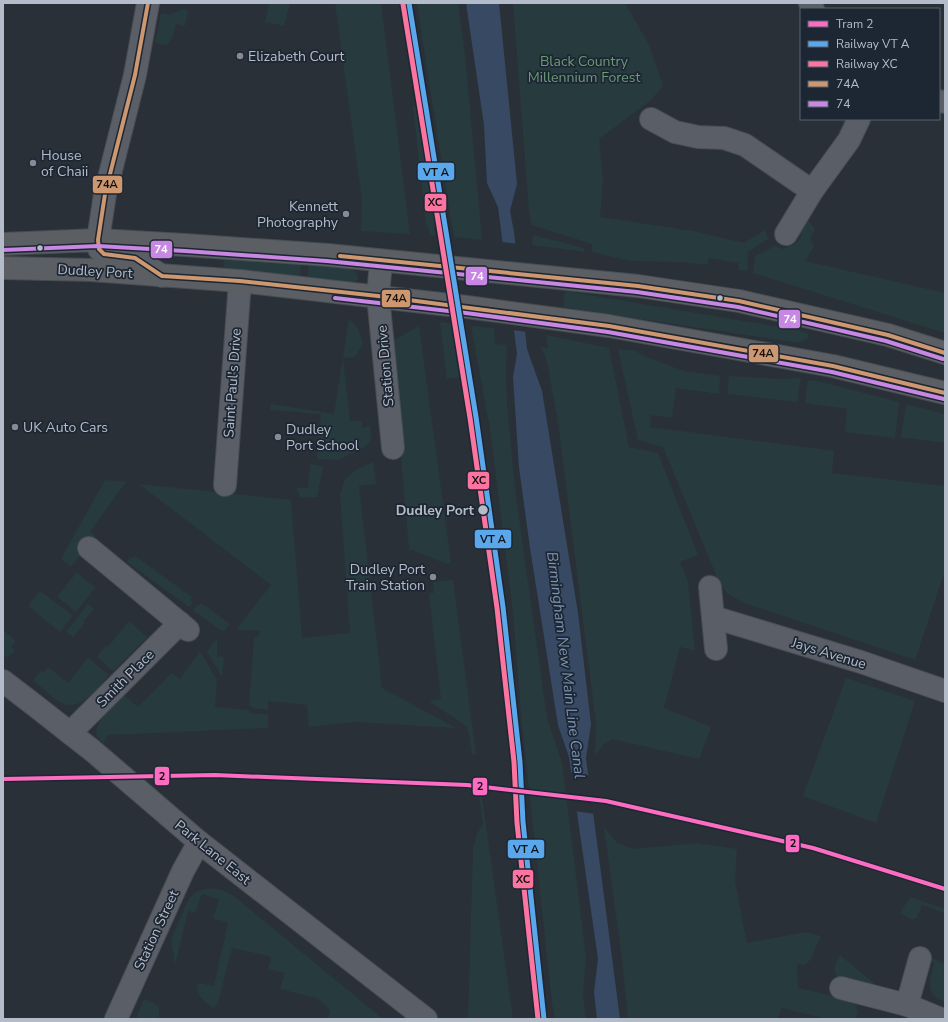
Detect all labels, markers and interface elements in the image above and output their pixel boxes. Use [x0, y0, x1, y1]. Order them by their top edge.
legend [800, 8, 940, 120]
text: Tram 2 [836, 16, 873, 32]
text: Railway VT A [836, 36, 910, 52]
place label: Elizabeth Court [248, 47, 344, 66]
marker: Elizabeth Court [235, 51, 245, 61]
park label: Black Country Millennium Forest [528, 52, 640, 87]
text: Railway XC [836, 56, 898, 72]
text: 74A [836, 76, 859, 92]
text: 74 [836, 96, 850, 112]
place label: House of Chaii [41, 146, 88, 181]
marker: House of Chaii [28, 158, 38, 168]
line badge: VT A [417, 162, 455, 181]
text: VT A [422, 165, 450, 180]
line badge: 74A [92, 175, 123, 194]
text: 74A [96, 177, 119, 192]
line badge: XC [424, 193, 447, 212]
text: XC [427, 195, 443, 210]
place label: Kennett Photography [257, 197, 339, 232]
marker: Kennett Photography [341, 209, 351, 219]
line badge: 74 [150, 240, 173, 259]
text: 74 [154, 242, 168, 257]
unlabelled marker [35, 243, 45, 253]
street label: Dudley Port [57, 260, 133, 283]
line badge: 74 [465, 266, 488, 286]
text: 74 [470, 269, 484, 284]
line badge: 74A [381, 289, 411, 308]
text: 74A [385, 291, 408, 306]
unlabelled marker [715, 293, 725, 303]
line badge: 74 [778, 309, 801, 329]
text: 74 [783, 312, 797, 327]
street label: Station Drive [372, 324, 399, 407]
street label: Saint Paul's Drive [219, 328, 246, 438]
line badge: 74A [748, 344, 779, 363]
text: 74A [752, 346, 775, 361]
place label: UK Auto Cars [23, 418, 108, 437]
place label: Dudley Port School [286, 420, 360, 455]
marker: UK Auto Cars [10, 422, 20, 432]
marker: Dudley Port School [273, 432, 283, 442]
line badge: XC [467, 471, 490, 490]
text: XC [471, 473, 487, 488]
place label: Dudley Port [396, 501, 475, 520]
marker: Dudley Port [476, 503, 490, 517]
line badge: VT A [474, 529, 512, 549]
text: VT A [479, 532, 507, 547]
water label: Birmingham New Main Line Canal [542, 550, 590, 780]
place label: Dudley Port Train Station [346, 560, 425, 595]
marker: Dudley Port Train Station [428, 572, 438, 582]
street label: Jays Avenue [788, 633, 868, 674]
street label: Smith Place [92, 645, 158, 711]
line badge: 2 [154, 766, 170, 786]
text: 2 [159, 769, 166, 784]
line badge: 2 [472, 777, 488, 796]
text: 2 [477, 779, 484, 794]
street label: Park Lane East [171, 816, 255, 889]
line badge: 2 [785, 834, 800, 853]
text: 2 [790, 836, 797, 851]
line badge: VT A [507, 839, 545, 859]
text: VT A [512, 842, 540, 857]
line badge: XC [512, 869, 534, 889]
text: XC [515, 872, 531, 887]
street label: Station Street [130, 887, 183, 973]

